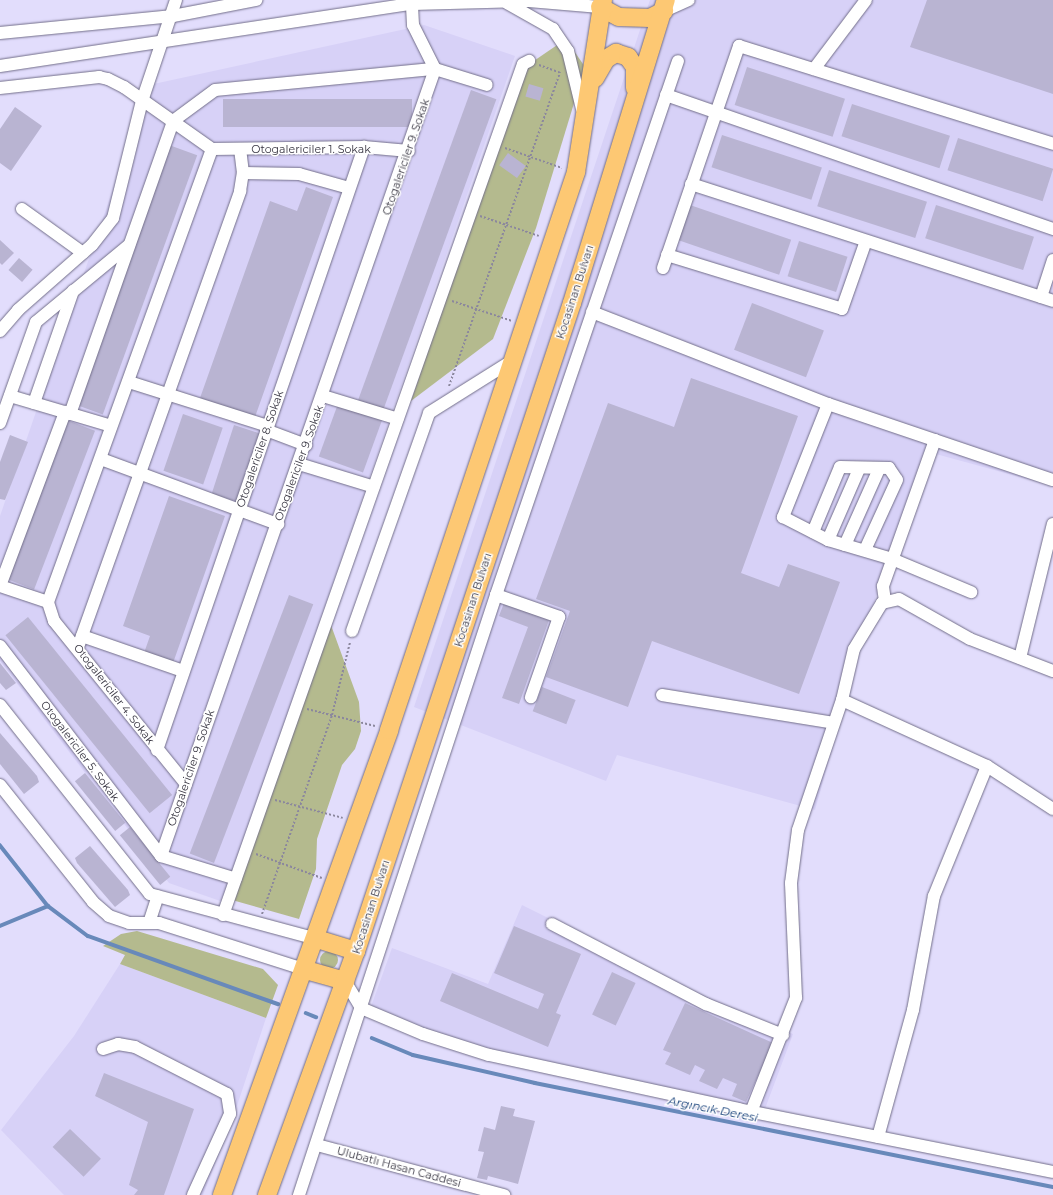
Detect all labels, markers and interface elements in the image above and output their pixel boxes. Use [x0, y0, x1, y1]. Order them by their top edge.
street label: Otogalericiler 9. Sokak [380, 97, 432, 217]
street label: Otogalericiler 1. Sokak [251, 142, 371, 156]
street label: Kocasinan Bulvarı [554, 243, 596, 341]
street label: Otogalericiler 8. Sokak [234, 389, 286, 509]
street label: Otogalericiler 9. Sokak [272, 403, 326, 523]
street label: Kocasinan Bulvarı [452, 551, 494, 649]
street label: Otogalericiler 4. Sokak [71, 641, 157, 747]
street label: Otogalericiler 5. Sokak [38, 698, 122, 804]
street label: Otogalericiler 9. Sokak [165, 708, 217, 828]
street label: Kocasinan Bulvarı [350, 858, 392, 956]
water label: Argıncık Deresi [667, 1093, 759, 1125]
street label: Ulubatlı Hasan Caddesi [336, 1144, 462, 1190]

